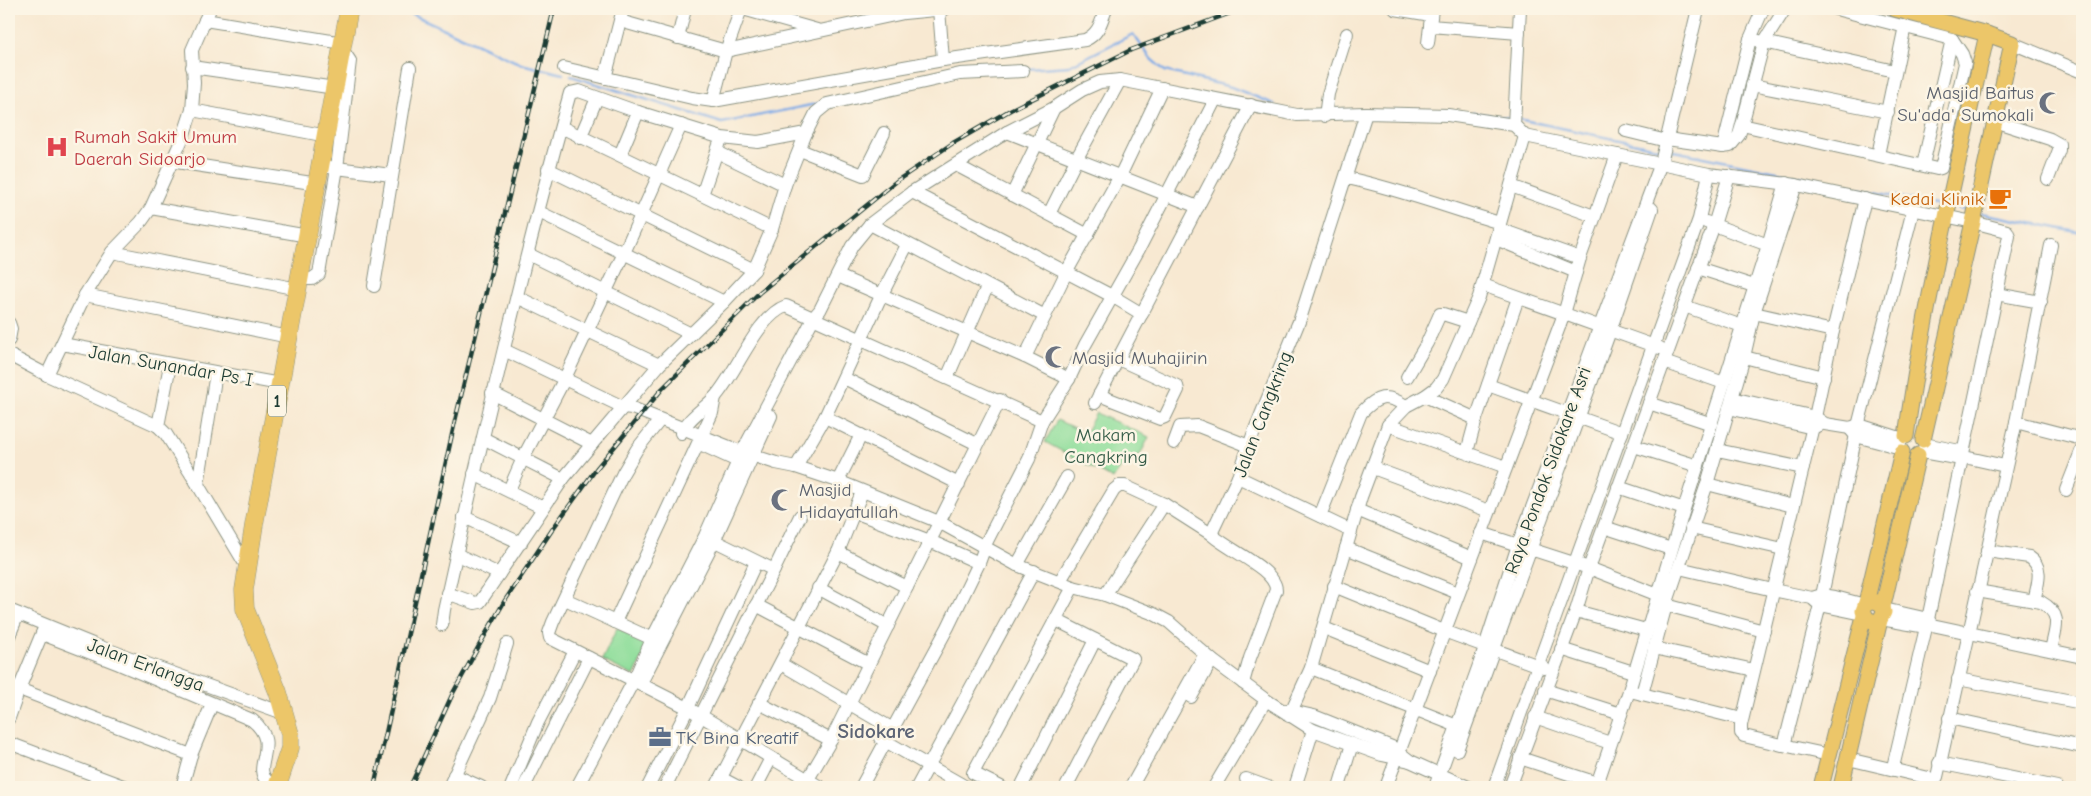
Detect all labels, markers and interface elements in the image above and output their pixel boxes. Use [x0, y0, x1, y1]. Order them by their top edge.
place label: Masjid Baitus Su'ada' Sumokali [1897, 82, 2034, 126]
mosque icon: Masjid Baitus Su'ada' Sumokali [2037, 90, 2063, 116]
place label: Rumah Sakit Umum Daerah Sidoarjo [74, 126, 237, 170]
hospital icon: Rumah Sakit Umum Daerah Sidoarjo [44, 134, 70, 160]
cafe icon: Kedai Klinik [1987, 185, 2013, 211]
place label: Kedai Klinik [1890, 188, 1985, 210]
street label: Jalan Sunandar Ps I [87, 341, 255, 391]
mosque icon: Masjid Muhajirin [1043, 344, 1069, 370]
place label: Masjid Muhajirin [1072, 347, 1208, 369]
street label: Jalan Cangkring [1229, 348, 1297, 480]
street label: Raya Pondok Sidokare Asri [1500, 364, 1596, 577]
road number: 1 [268, 386, 286, 416]
park label: Makam Cangkring [1064, 424, 1148, 468]
place label: Masjid Hidayatullah [799, 479, 898, 523]
mosque icon: Masjid Hidayatullah [769, 487, 795, 513]
street label: Jalan Erlangga [84, 634, 207, 696]
district label: Sidokare [837, 719, 915, 743]
office icon: TK Bina Kreatif [647, 724, 673, 750]
place label: TK Bina Kreatif [676, 727, 800, 749]

